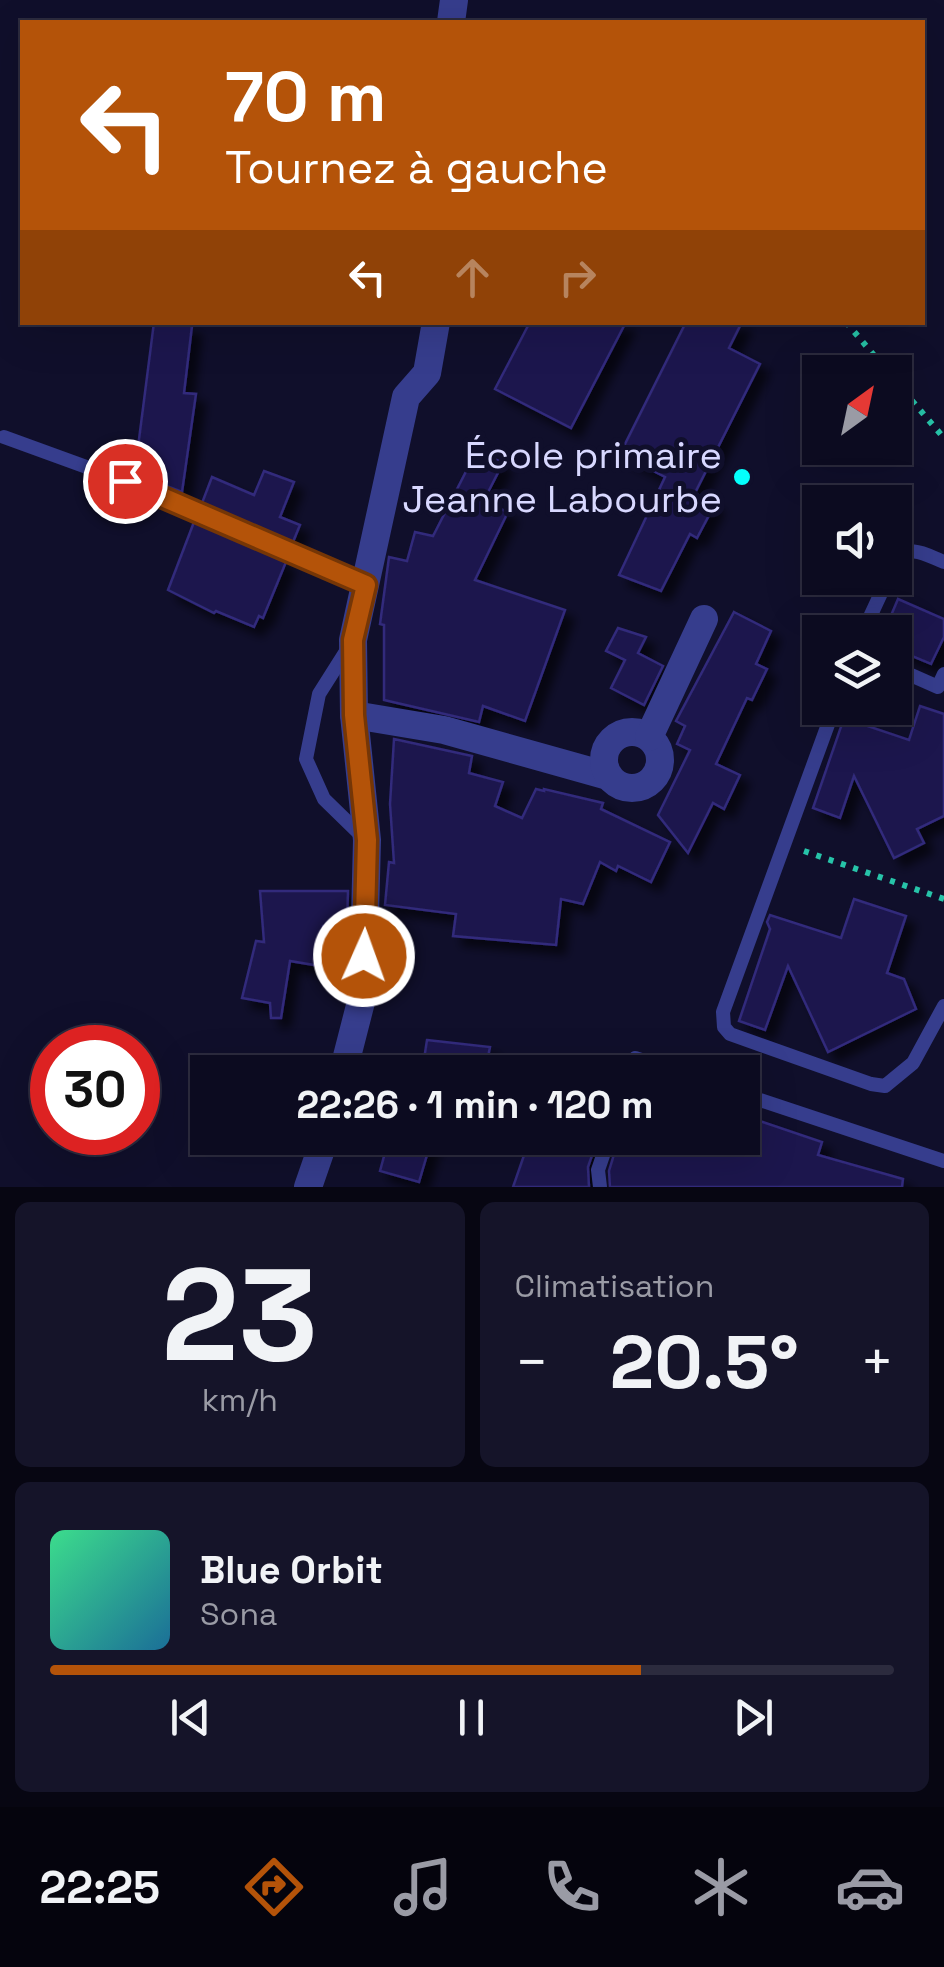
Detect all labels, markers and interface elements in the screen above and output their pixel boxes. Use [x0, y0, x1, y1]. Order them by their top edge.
text: 70 m [225, 52, 386, 141]
icon: left [60, 60, 190, 190]
text: Tournez à gauche [225, 139, 608, 196]
icon: left [340, 250, 395, 305]
icon: ahead [445, 250, 500, 305]
icon: right [550, 250, 605, 305]
north arrow [802, 355, 912, 465]
map controls [802, 355, 912, 725]
place label: École primaire Jeanne Labourbe [402, 431, 722, 523]
pin [83, 439, 168, 524]
icon: arrive [98, 454, 153, 509]
marker: École primaire Jeanne Labourbe [731, 466, 753, 488]
button: sound [802, 485, 912, 595]
button: layers [802, 615, 912, 725]
position arrow [312, 904, 416, 1008]
speed limit sign: 30 [30, 1025, 160, 1155]
text: 22:26 · 1 min · 120 m [297, 1081, 653, 1129]
text: 23 [162, 1232, 318, 1398]
text: Climatisation [515, 1266, 714, 1306]
text: 20.5° [610, 1314, 799, 1410]
text: − [515, 1327, 549, 1397]
text: + [860, 1327, 894, 1397]
text: km/h [202, 1380, 278, 1420]
text: Blue Orbit [200, 1546, 383, 1594]
text: Sona [200, 1594, 277, 1634]
icon: previous [163, 1690, 218, 1745]
icon: pause [444, 1690, 499, 1745]
icon: next [726, 1690, 781, 1745]
icon: directions [239, 1852, 309, 1922]
icon: music [388, 1852, 458, 1922]
icon: phone [537, 1852, 607, 1922]
icon: climate [686, 1852, 756, 1922]
icon: car [835, 1852, 905, 1922]
text: 22:25 [39, 1859, 160, 1916]

